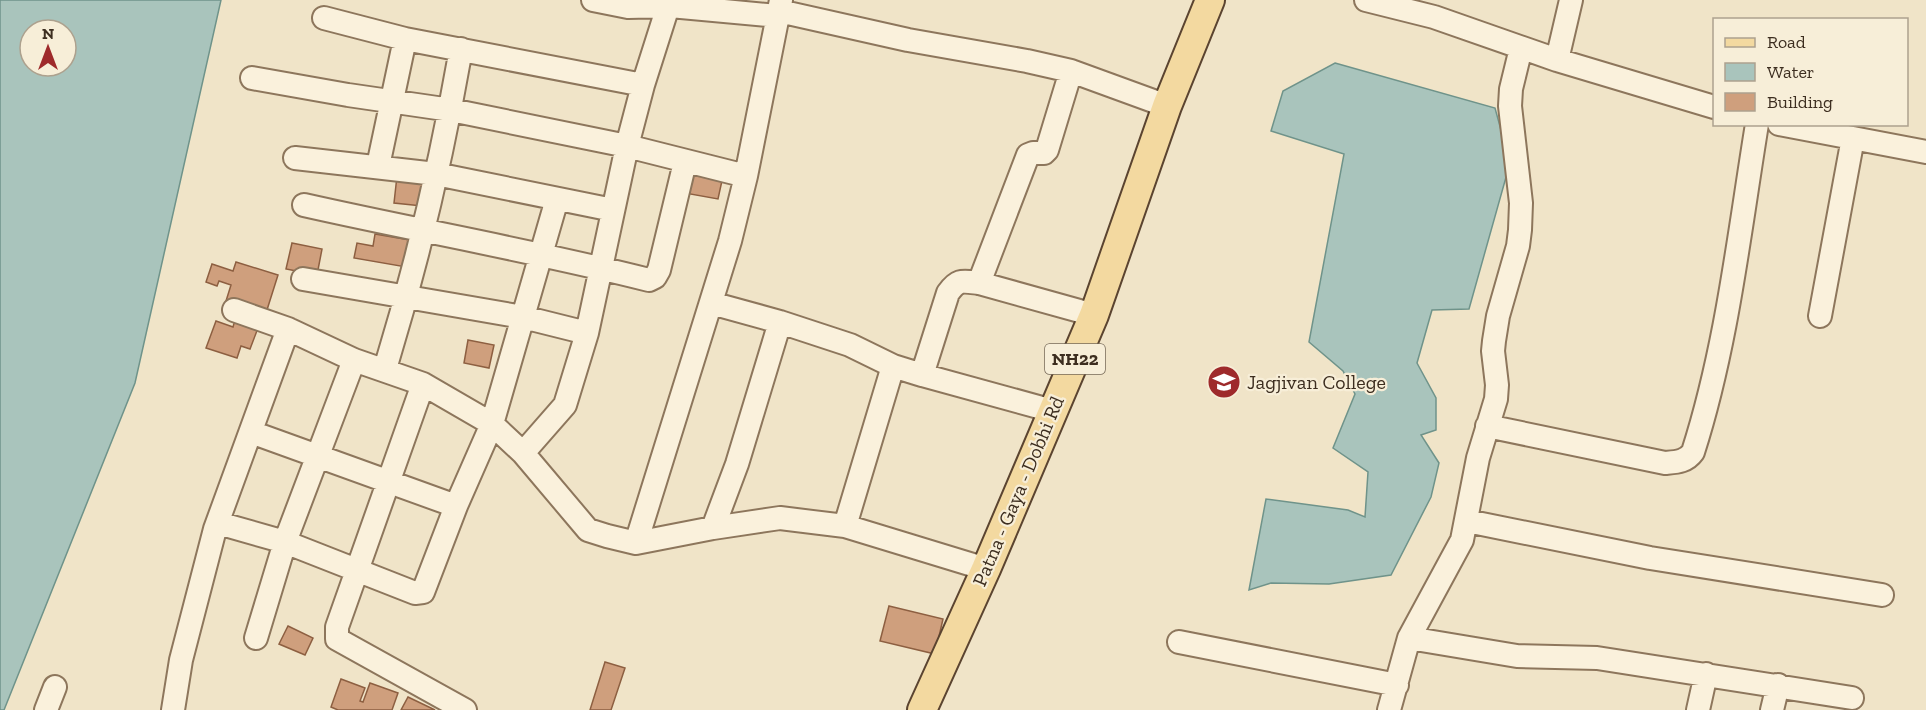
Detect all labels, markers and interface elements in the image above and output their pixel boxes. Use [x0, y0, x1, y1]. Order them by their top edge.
north arrow [18, 18, 78, 78]
legend [1713, 18, 1908, 126]
text: N [42, 24, 54, 43]
text: Road [1767, 31, 1806, 53]
text: Water [1767, 61, 1814, 83]
text: Building [1767, 91, 1833, 113]
road number: NH22 [1045, 344, 1105, 374]
school or university icon: Jagjivan College [1206, 364, 1242, 400]
place label: Jagjivan College [1247, 370, 1386, 394]
street label: Patna - Gaya - Dobhi Rd [967, 392, 1069, 590]

